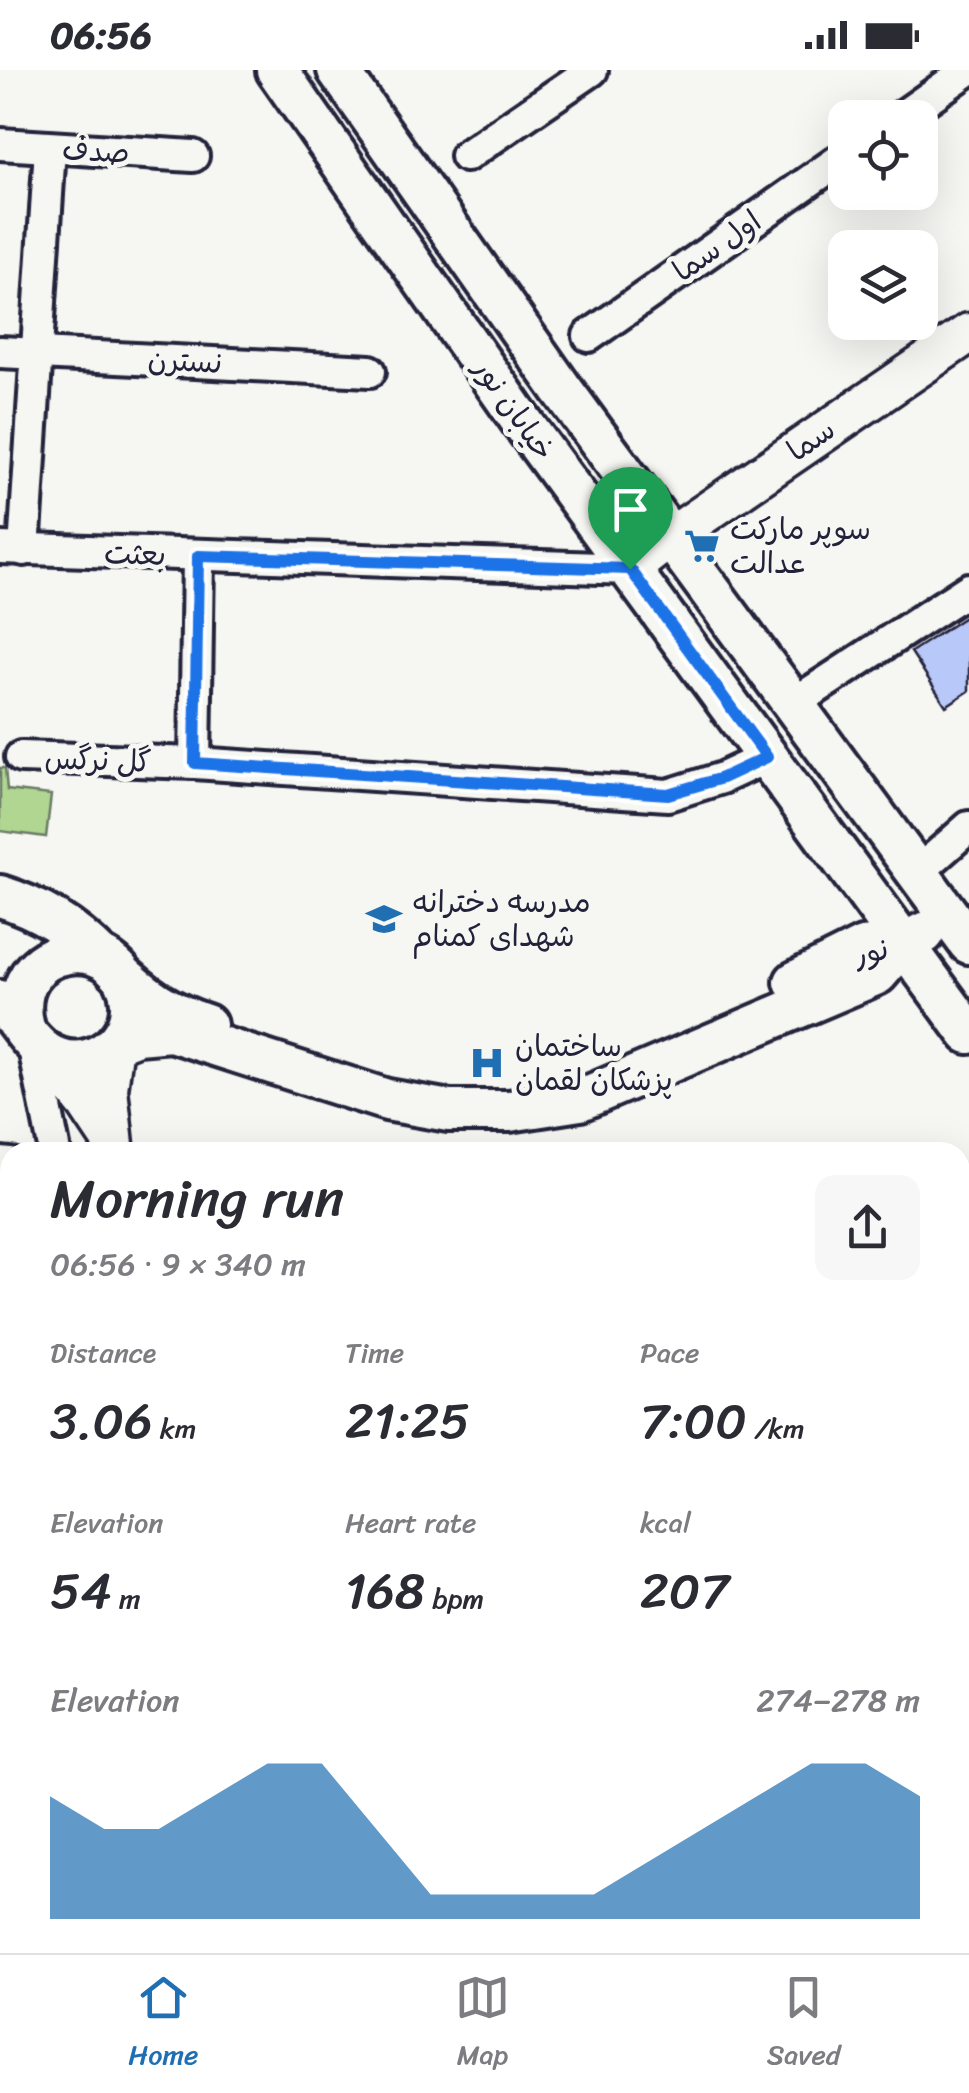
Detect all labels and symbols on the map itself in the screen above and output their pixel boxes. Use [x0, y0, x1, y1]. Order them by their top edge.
street label: صدف [61, 122, 131, 180]
street label: اول سما [661, 195, 773, 297]
street label: نسترن [146, 332, 224, 390]
street label: خیابان نور [458, 345, 570, 472]
street label: سما [775, 404, 847, 476]
pin [588, 467, 673, 570]
place label: سوپر مارکت عدالت [730, 502, 871, 590]
street label: بعثت [103, 526, 167, 582]
supermarket icon: سوپر مارکت عدالت [683, 527, 721, 565]
street label: گل نرگس [44, 731, 152, 789]
place label: مدرسه دخترانه شهدای کمنام [412, 875, 591, 963]
school or university icon: مدرسه دخترانه شهدای کمنام [365, 900, 403, 938]
street label: نور [847, 922, 894, 983]
place label: ساختمان پزشکان لقمان [515, 1019, 673, 1107]
hospital icon: ساختمان پزشکان لقمان [468, 1044, 506, 1082]

